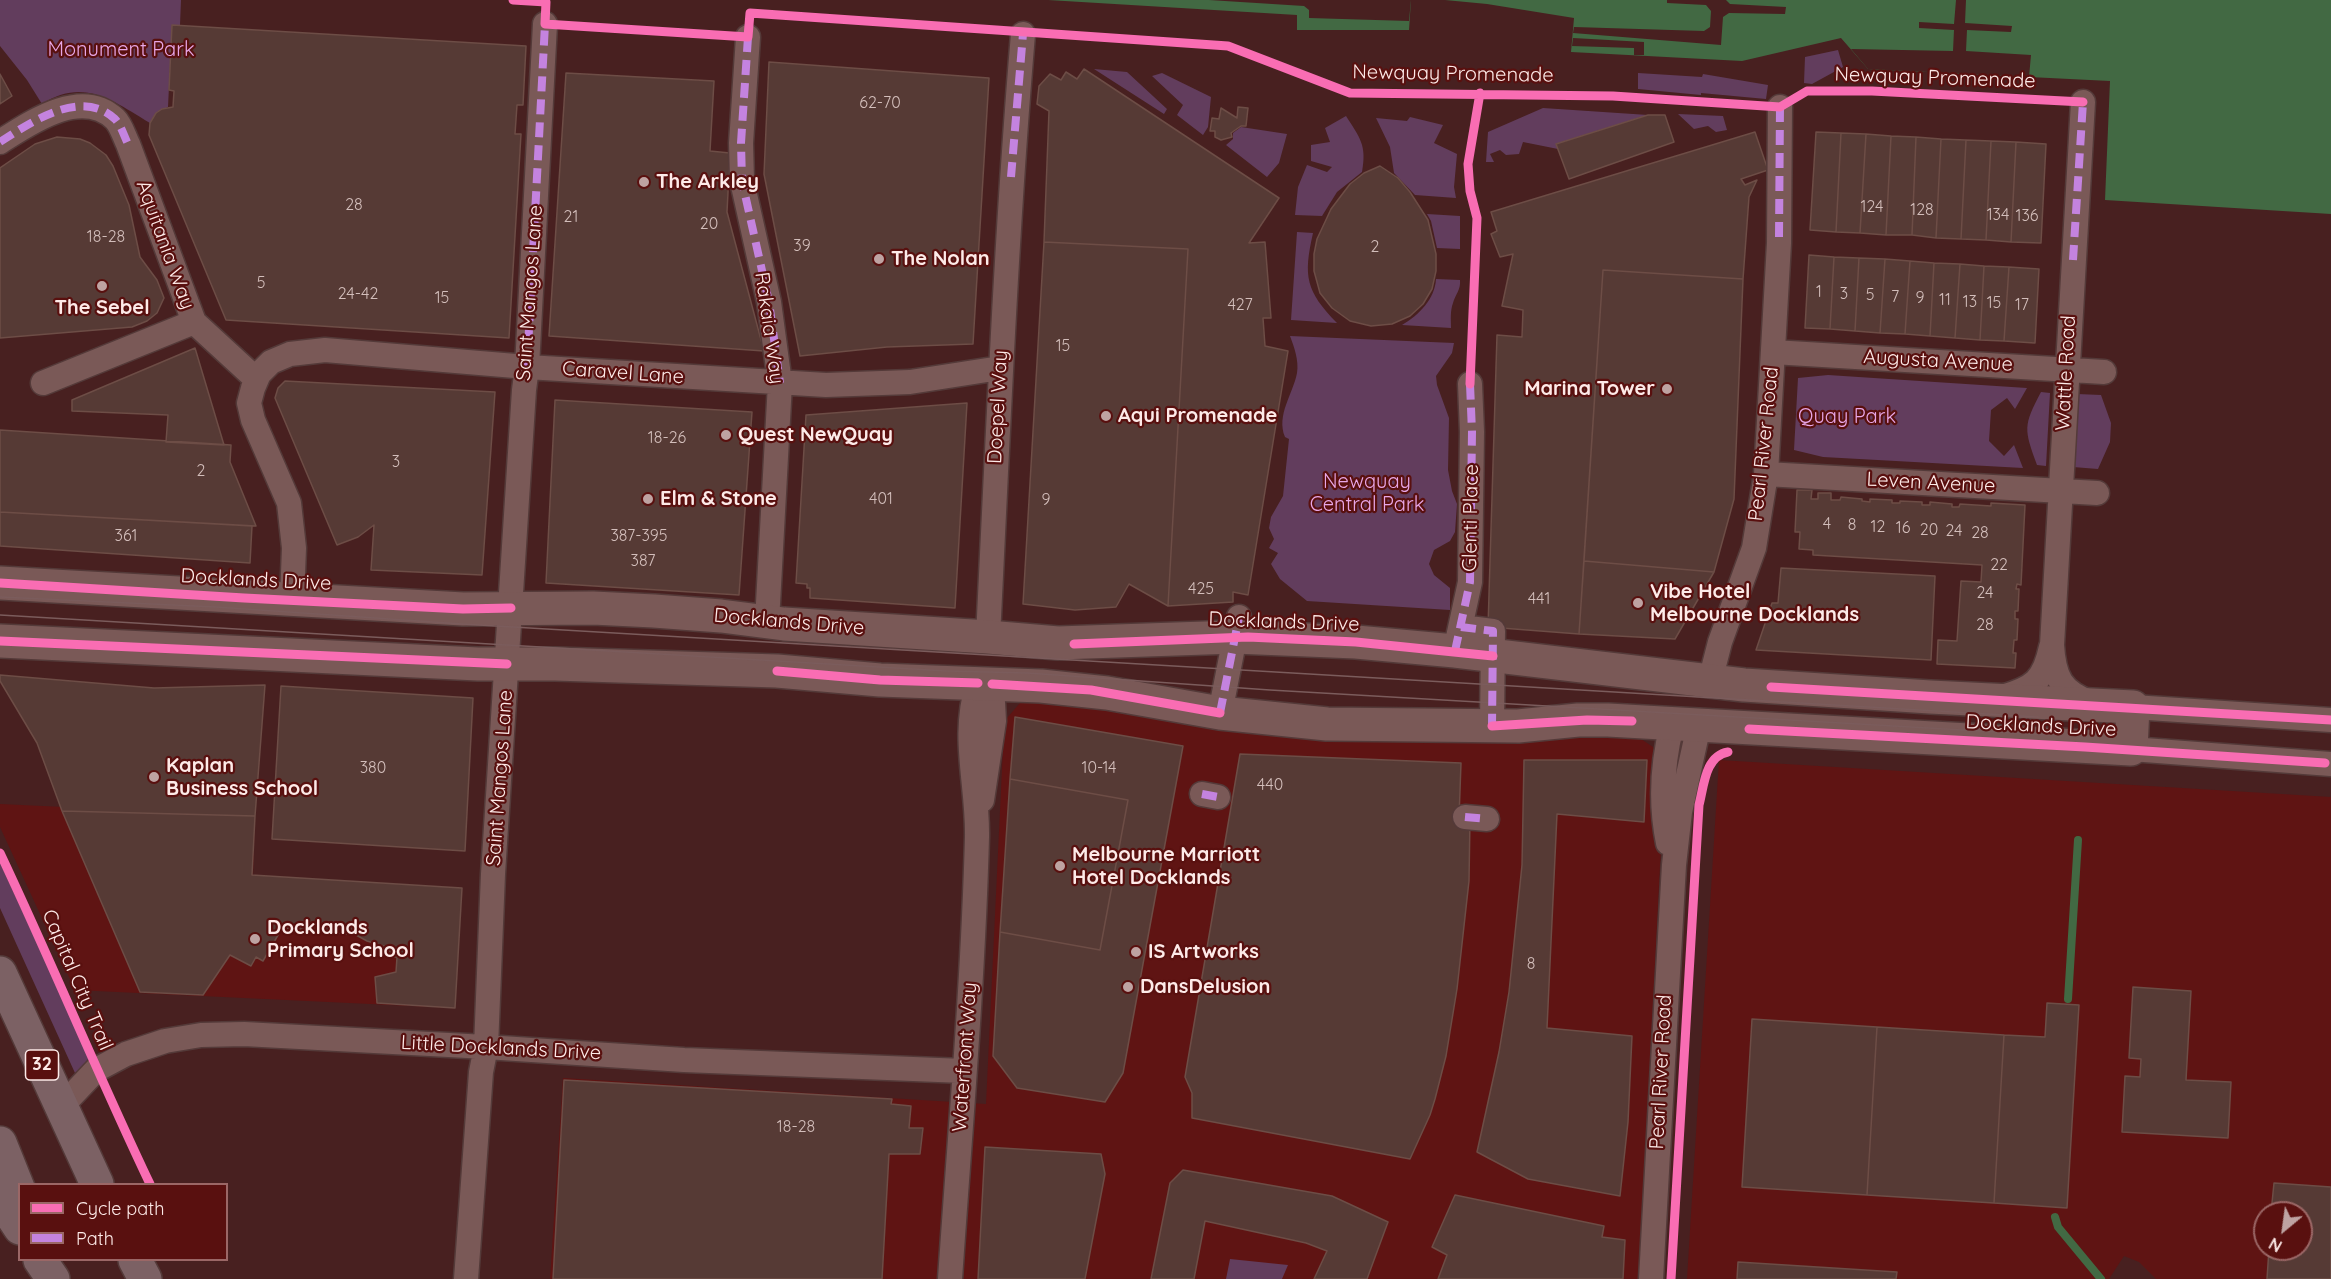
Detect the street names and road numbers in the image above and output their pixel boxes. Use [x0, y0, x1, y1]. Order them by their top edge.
street label: Newquay Promenade [1352, 60, 1554, 88]
street label: Newquay Promenade [1834, 62, 2036, 94]
street label: Aquitania Way [131, 177, 199, 313]
street label: Saint Mangos Lane [512, 204, 548, 382]
street label: Rakaia Way [749, 270, 789, 386]
street label: Wattle Road [2051, 315, 2081, 431]
street label: Augusta Avenue [1863, 345, 2013, 377]
street label: Doepel Way [983, 349, 1013, 465]
street label: Caravel Lane [561, 357, 685, 389]
street label: Pearl River Road [1744, 366, 1784, 522]
street label: Glenti Place [1458, 464, 1484, 572]
street label: Leven Avenue [1866, 468, 1996, 498]
street label: Docklands Drive [180, 564, 332, 596]
street label: Docklands Drive [713, 603, 865, 641]
street label: Docklands Drive [1208, 607, 1360, 637]
street label: Saint Mangos Lane [482, 689, 518, 867]
street label: Docklands Drive [1965, 710, 2117, 742]
street label: Capital City Trail [36, 906, 118, 1054]
street label: Waterfront Way [948, 981, 982, 1133]
street label: Pearl River Road [1645, 994, 1677, 1150]
street label: Little Docklands Drive [400, 1031, 602, 1065]
road number: 32 [26, 1050, 58, 1080]

